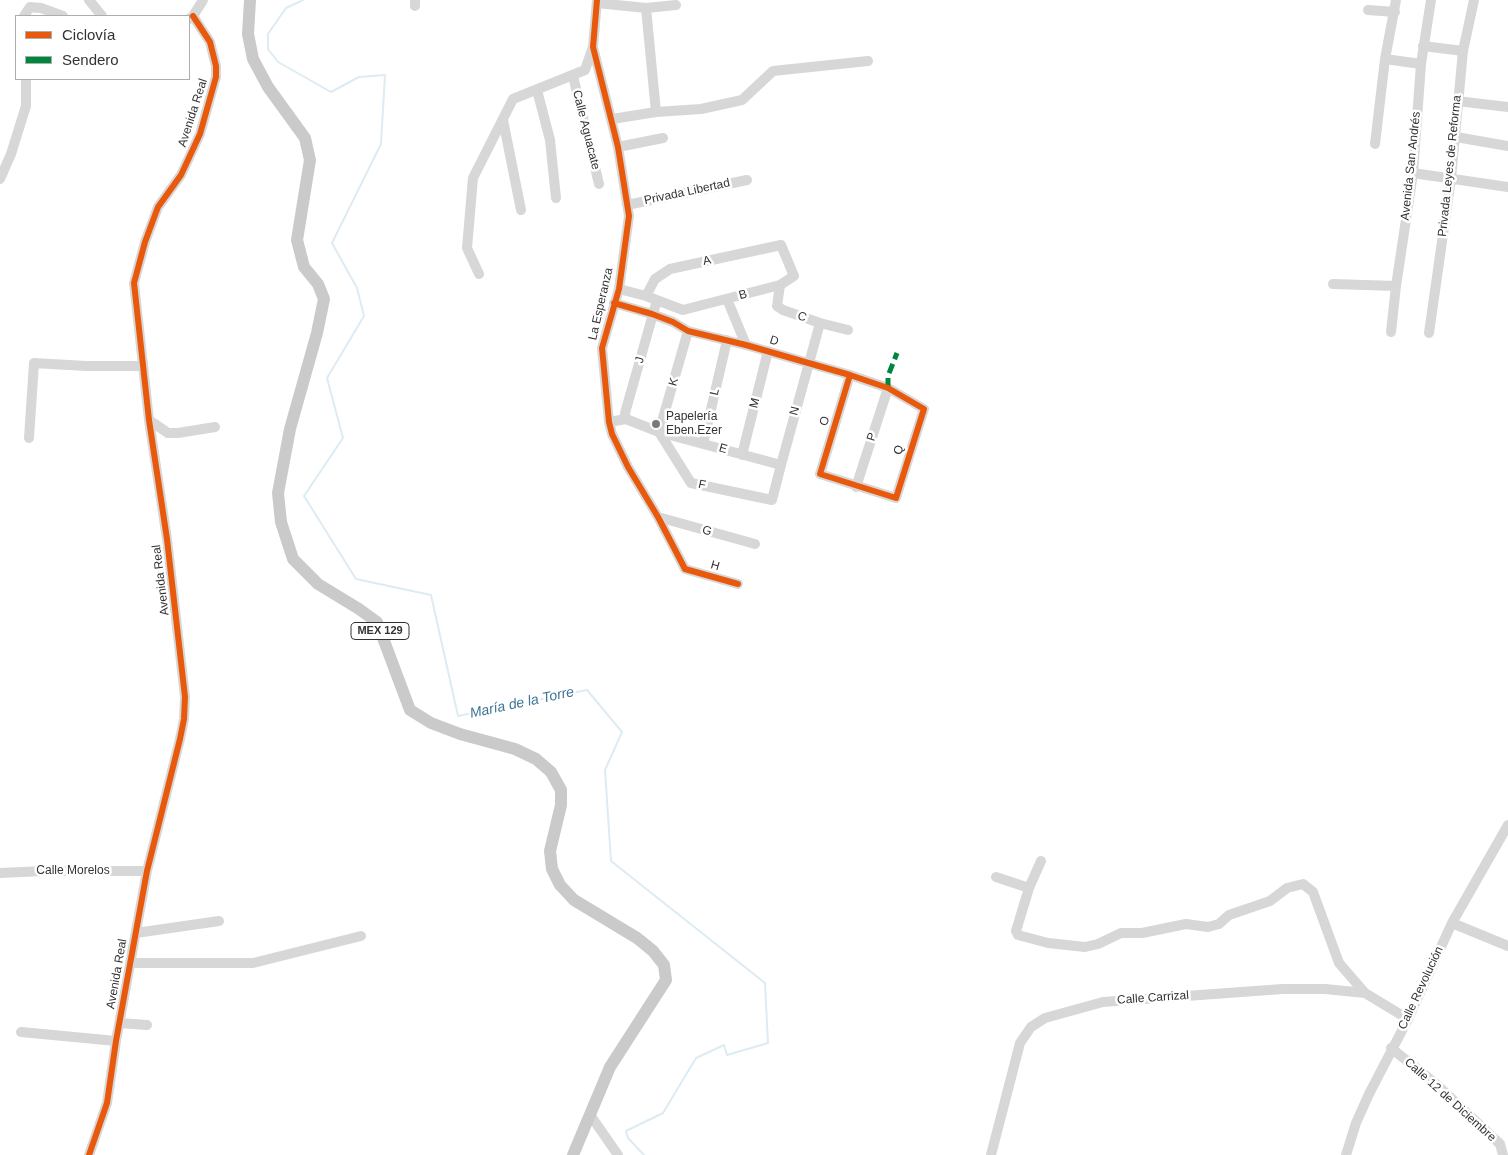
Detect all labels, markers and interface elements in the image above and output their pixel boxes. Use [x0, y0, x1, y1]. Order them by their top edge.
legend [15, 15, 190, 80]
text: Ciclovía [62, 26, 115, 43]
text: Sendero [62, 51, 119, 68]
street label: Avenida Real [175, 77, 211, 149]
street label: Calle Aguacate [569, 89, 603, 171]
street label: Privada Leyes de Reforma [1435, 95, 1465, 237]
street label: Avenida San Andrés [1398, 111, 1424, 221]
street label: Privada Libertad [643, 176, 731, 208]
street label: A [702, 253, 712, 269]
street label: La Esperanza [586, 266, 616, 342]
street label: B [737, 287, 749, 303]
street label: C [796, 309, 808, 325]
street label: D [768, 333, 780, 349]
street label: J [632, 355, 648, 365]
street label: K [666, 376, 682, 388]
street label: L [707, 387, 723, 397]
street label: M [747, 396, 763, 410]
street label: N [787, 405, 803, 417]
place label: Papelería Eben.Ezer [666, 410, 722, 438]
street label: O [817, 414, 833, 428]
marker: Papelería Eben.Ezer [650, 418, 662, 430]
street label: P [864, 431, 880, 443]
street label: E [717, 441, 729, 457]
street label: Q [891, 443, 907, 457]
street label: F [697, 477, 707, 493]
street label: G [701, 523, 713, 539]
street label: Avenida Real [150, 544, 172, 616]
street label: H [709, 558, 721, 574]
road number: MEX 129 [351, 622, 409, 640]
water label: María de la Torre [468, 684, 576, 722]
street label: Calle Morelos [36, 864, 110, 878]
street label: Avenida Real [104, 938, 130, 1010]
street label: Calle Revolución [1395, 944, 1447, 1032]
street label: Calle Carrizal [1117, 988, 1189, 1008]
street label: Calle 12 de Diciembre [1401, 1055, 1499, 1145]

